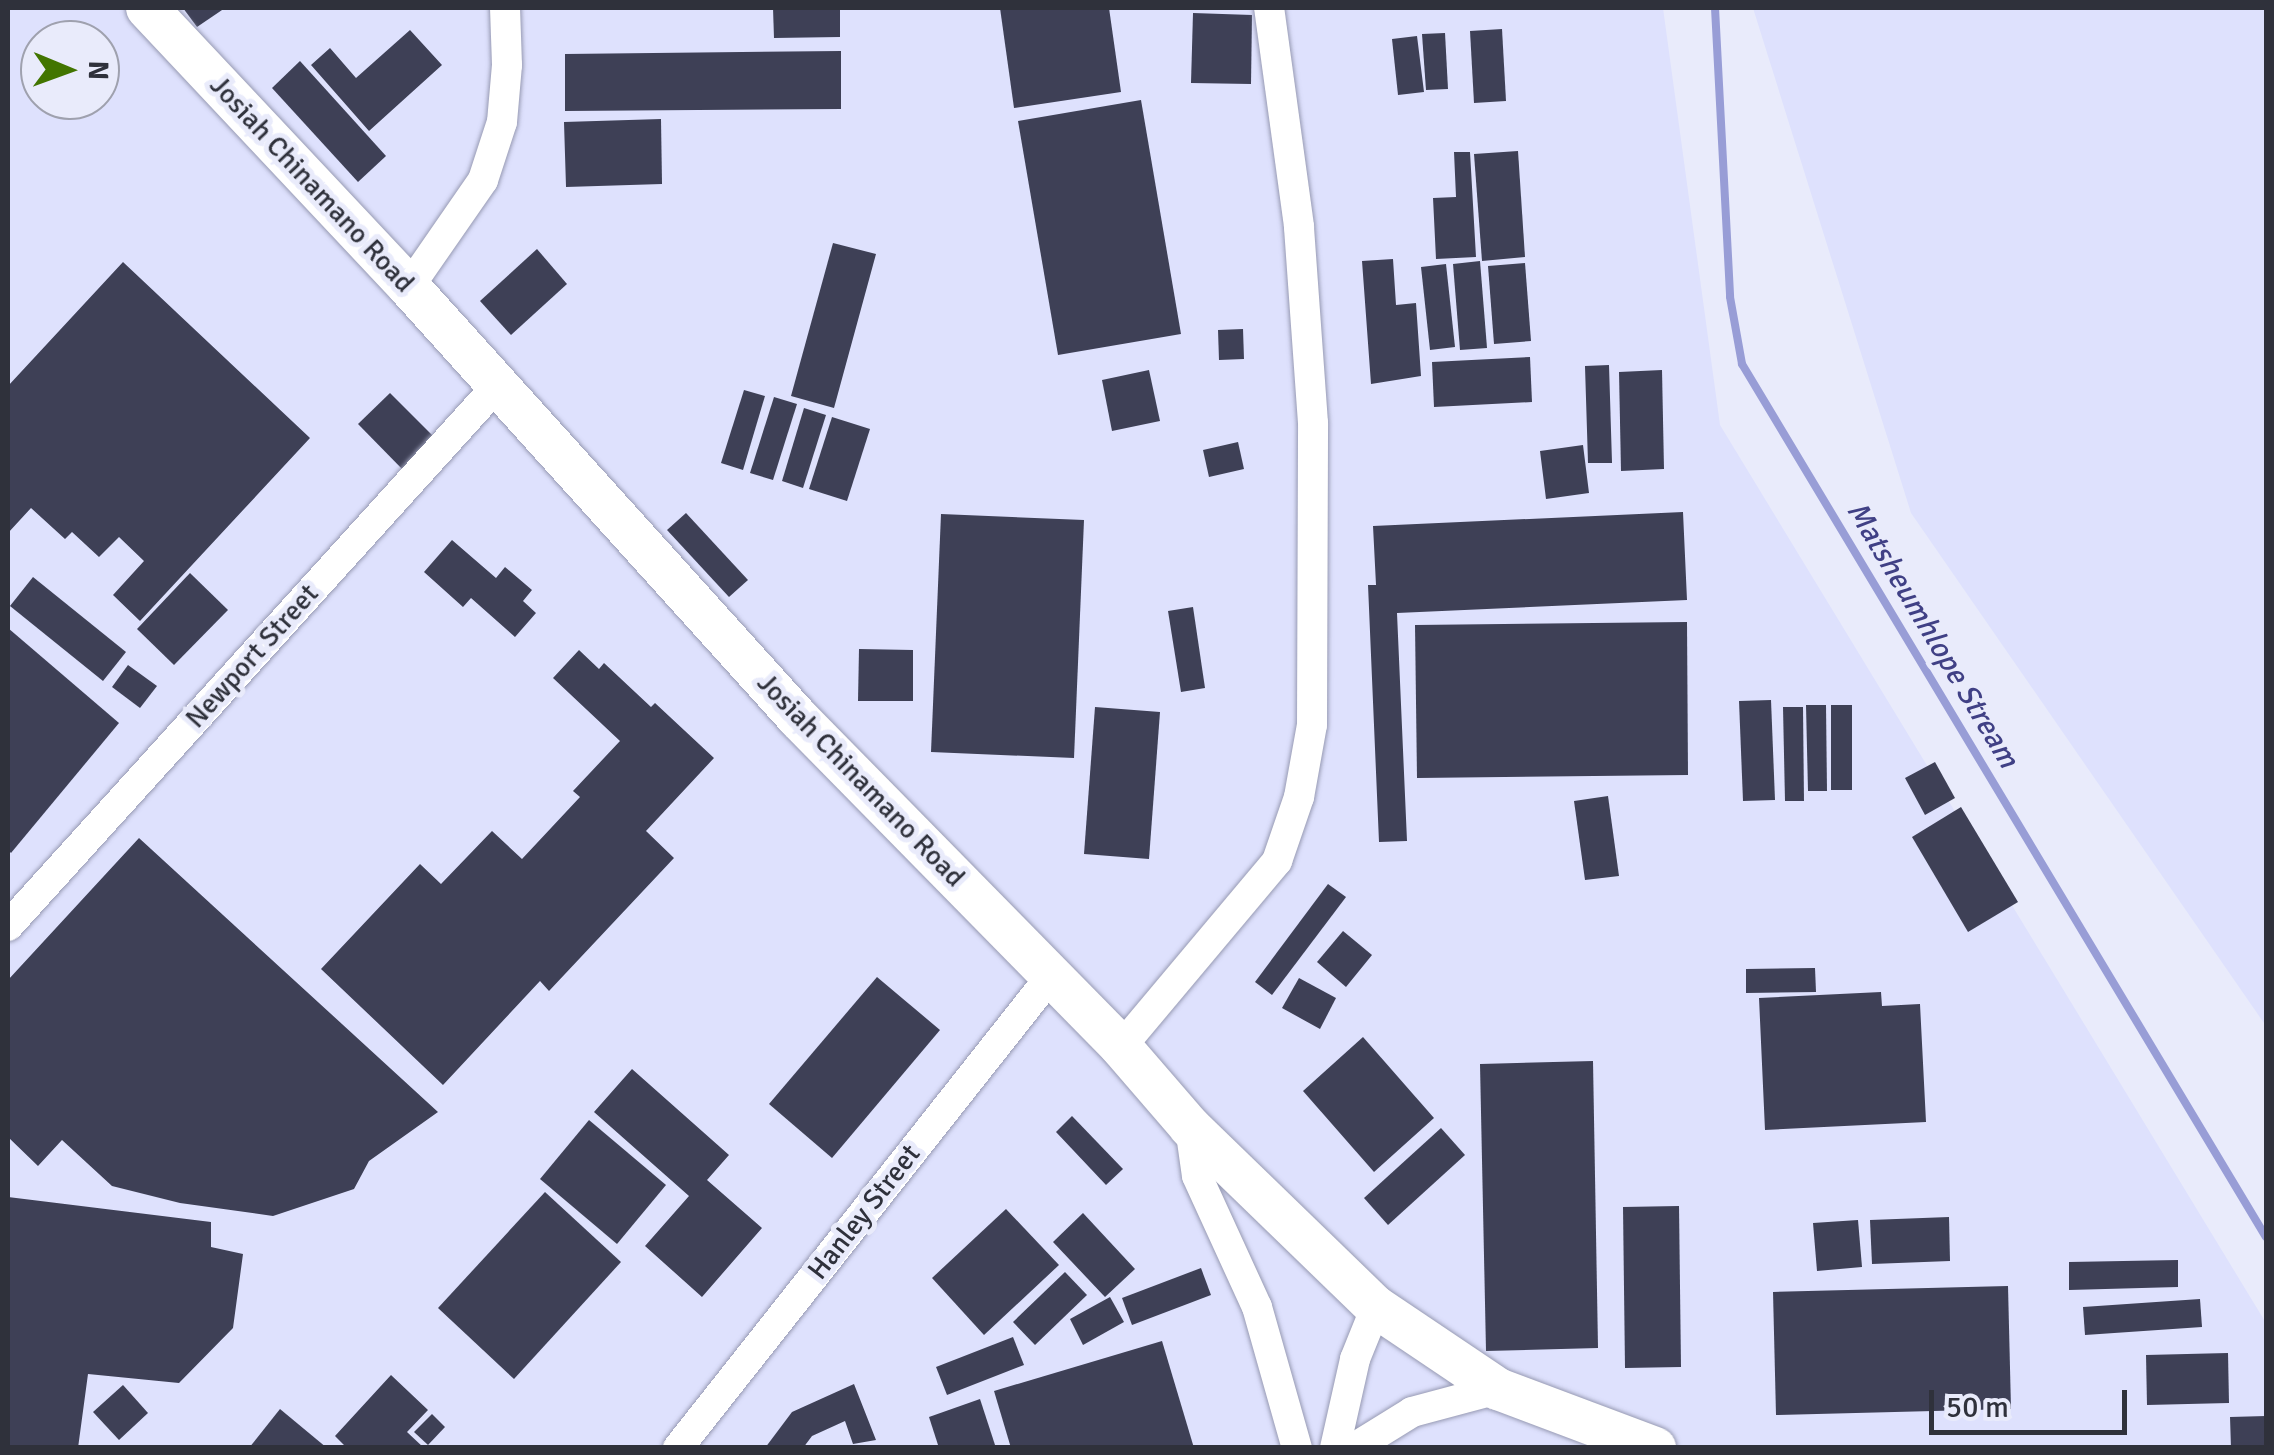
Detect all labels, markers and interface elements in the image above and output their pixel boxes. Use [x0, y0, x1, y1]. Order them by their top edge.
north arrow [20, 20, 120, 120]
text: N [81, 60, 115, 81]
street label: Josiah Chinamano Road [203, 69, 421, 299]
water label: Matsheumhlope Stream [1838, 495, 2026, 775]
street label: Newport Street [179, 577, 325, 735]
street label: Josiah Chinamano Road [750, 666, 972, 894]
street label: Hanley Street [801, 1138, 927, 1286]
scale bar [1934, 1370, 2132, 1432]
text: 50 m [1946, 1389, 2009, 1426]

